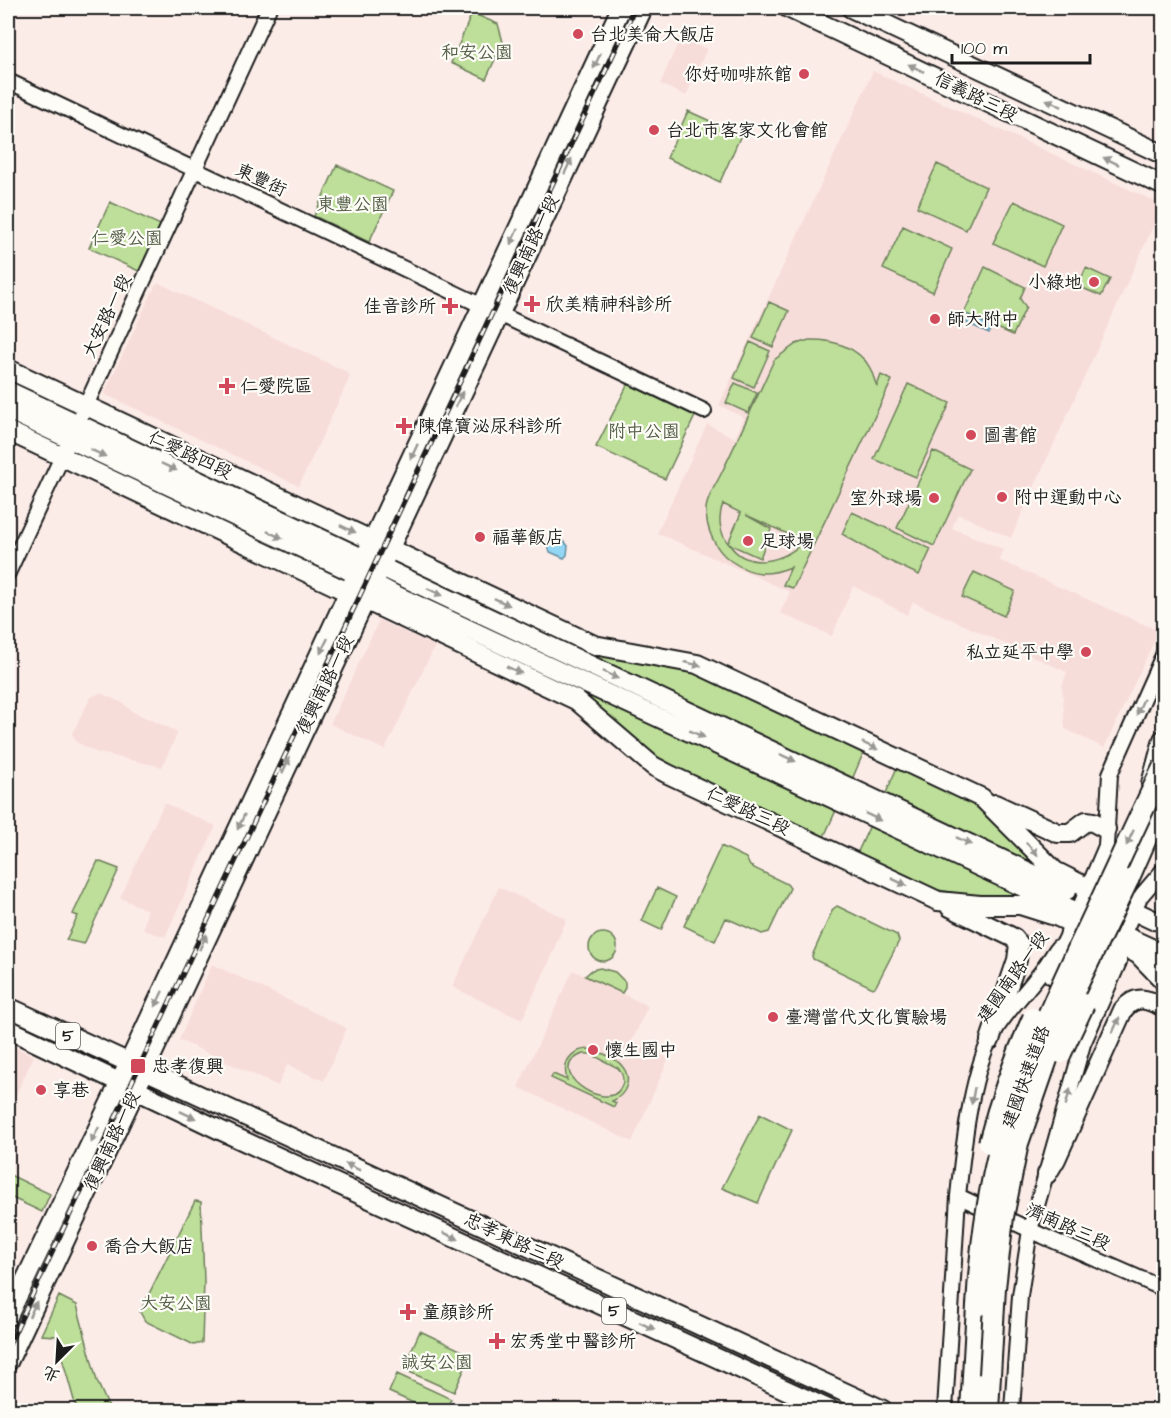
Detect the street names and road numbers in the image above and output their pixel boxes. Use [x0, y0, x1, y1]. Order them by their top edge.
street label: 信義路三段 [930, 66, 1022, 128]
street label: 東豐街 [231, 157, 291, 203]
street label: 復興南路一段 [497, 191, 565, 299]
street label: 大安路一段 [77, 270, 137, 362]
street label: 仁愛路四段 [144, 425, 236, 485]
street label: 復興南路一段 [290, 631, 360, 739]
street label: 仁愛路三段 [702, 781, 794, 841]
street label: 建國南路一段 [971, 926, 1055, 1028]
street label: 建國快速道路 [996, 1022, 1056, 1132]
road number: 5 [56, 1023, 80, 1049]
street label: 復興南路一段 [78, 1087, 146, 1195]
street label: 濟南路三段 [1022, 1197, 1114, 1257]
street label: 忠孝東路三段 [460, 1207, 568, 1275]
road number: 5 [602, 1298, 626, 1324]

